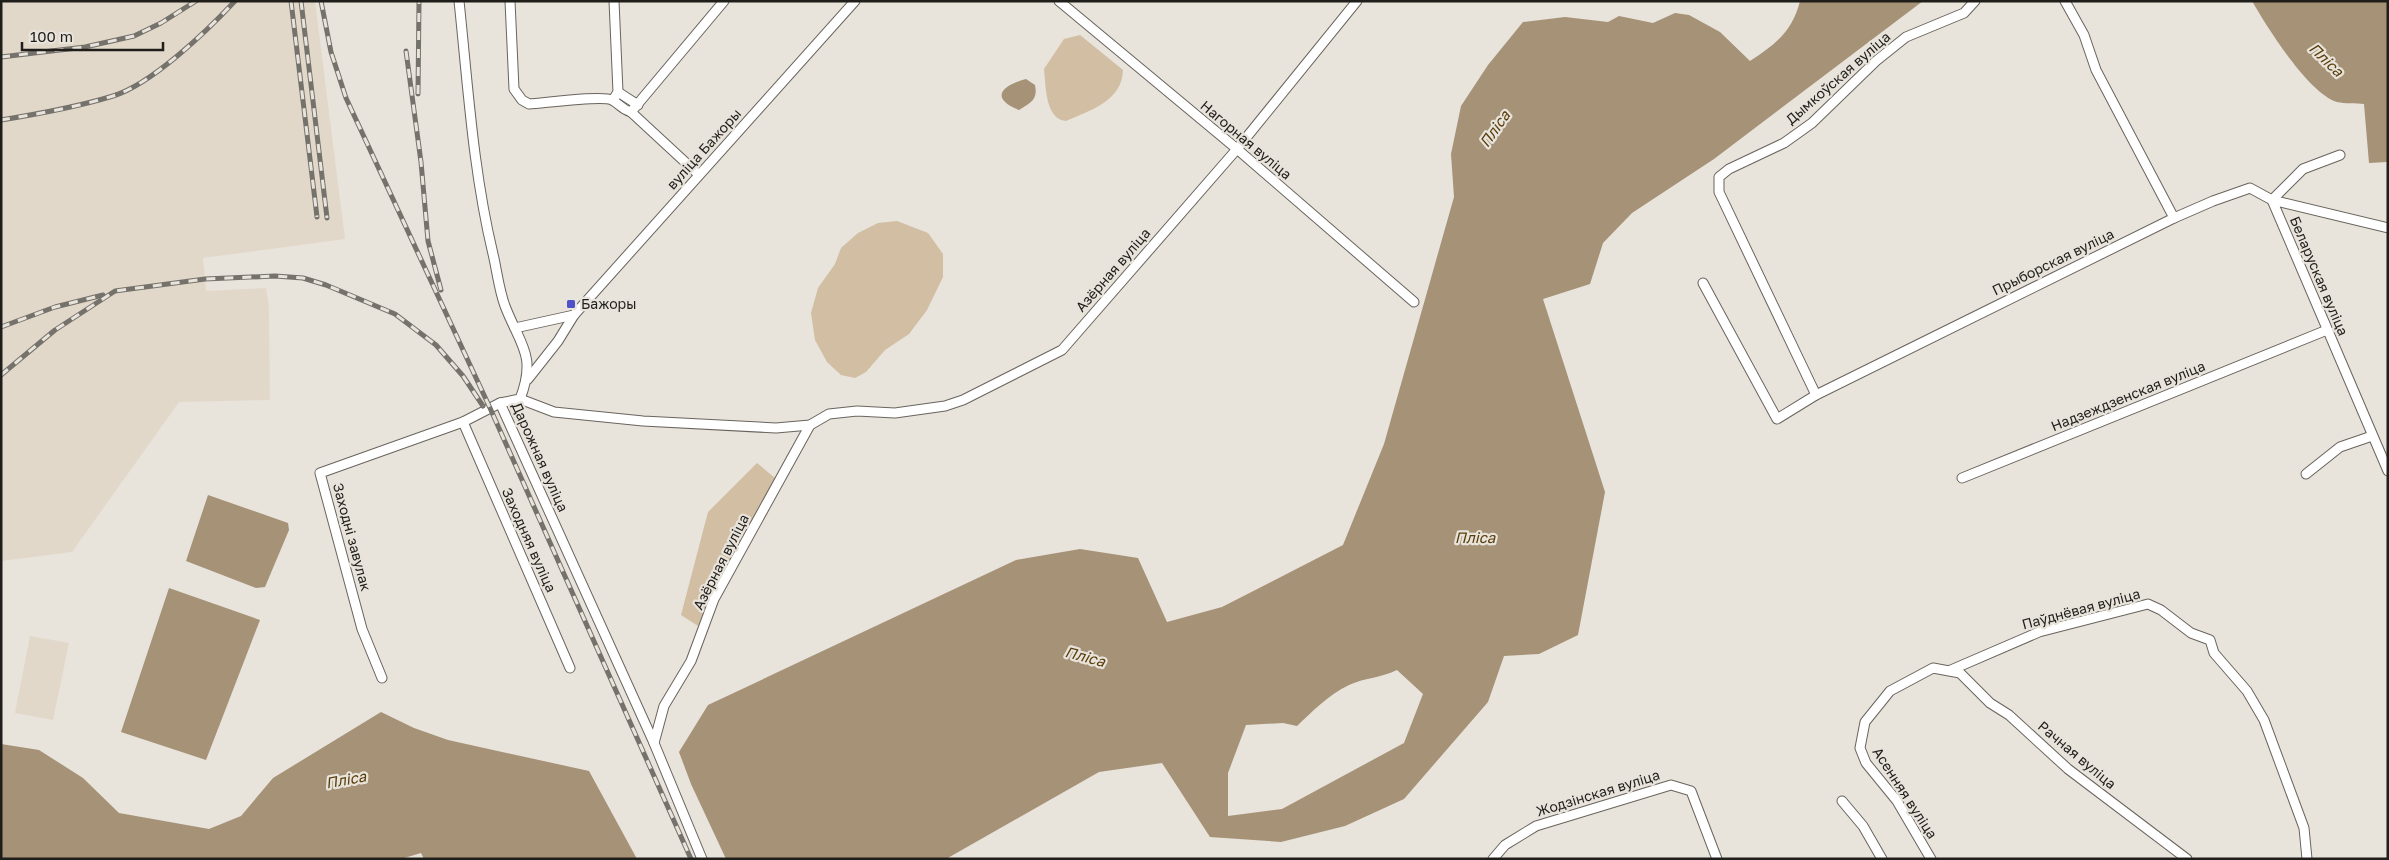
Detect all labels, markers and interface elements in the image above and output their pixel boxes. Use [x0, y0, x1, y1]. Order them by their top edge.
scale bar [22, 20, 164, 52]
text: 100 m [30, 27, 73, 45]
street label: Дымкоўская вуліца [1782, 28, 1893, 128]
water label: Пліса [2306, 39, 2348, 80]
street label: Нагорная вуліца [1197, 97, 1295, 183]
street label: вуліца Бажоры [663, 105, 744, 193]
water label: Пліса [1475, 106, 1514, 150]
street label: Беларуская вуліца [2287, 214, 2352, 338]
street label: Азёрная вуліца [1072, 224, 1154, 315]
street label: Прыборская вуліца [1989, 225, 2116, 298]
place label: Бажоры [581, 295, 636, 312]
marker: Бажоры [565, 298, 577, 310]
street label: Надзеждзенская вуліца [2048, 357, 2207, 434]
street label: Дарожная вуліца [509, 400, 572, 514]
street label: Заходні завулак [330, 481, 375, 593]
street label: Заходняя вуліца [499, 485, 560, 595]
street label: Азёрная вуліца [689, 511, 752, 612]
water label: Пліса [1455, 528, 1496, 546]
street label: Паўднёвая вуліца [2020, 585, 2142, 632]
water label: Пліса [1063, 642, 1108, 670]
street label: Рачная вуліца [2035, 717, 2120, 792]
street label: Асенняя вуліца [1870, 744, 1941, 842]
street label: Жодзінская вуліца [1534, 766, 1662, 819]
water label: Пліса [324, 767, 368, 791]

